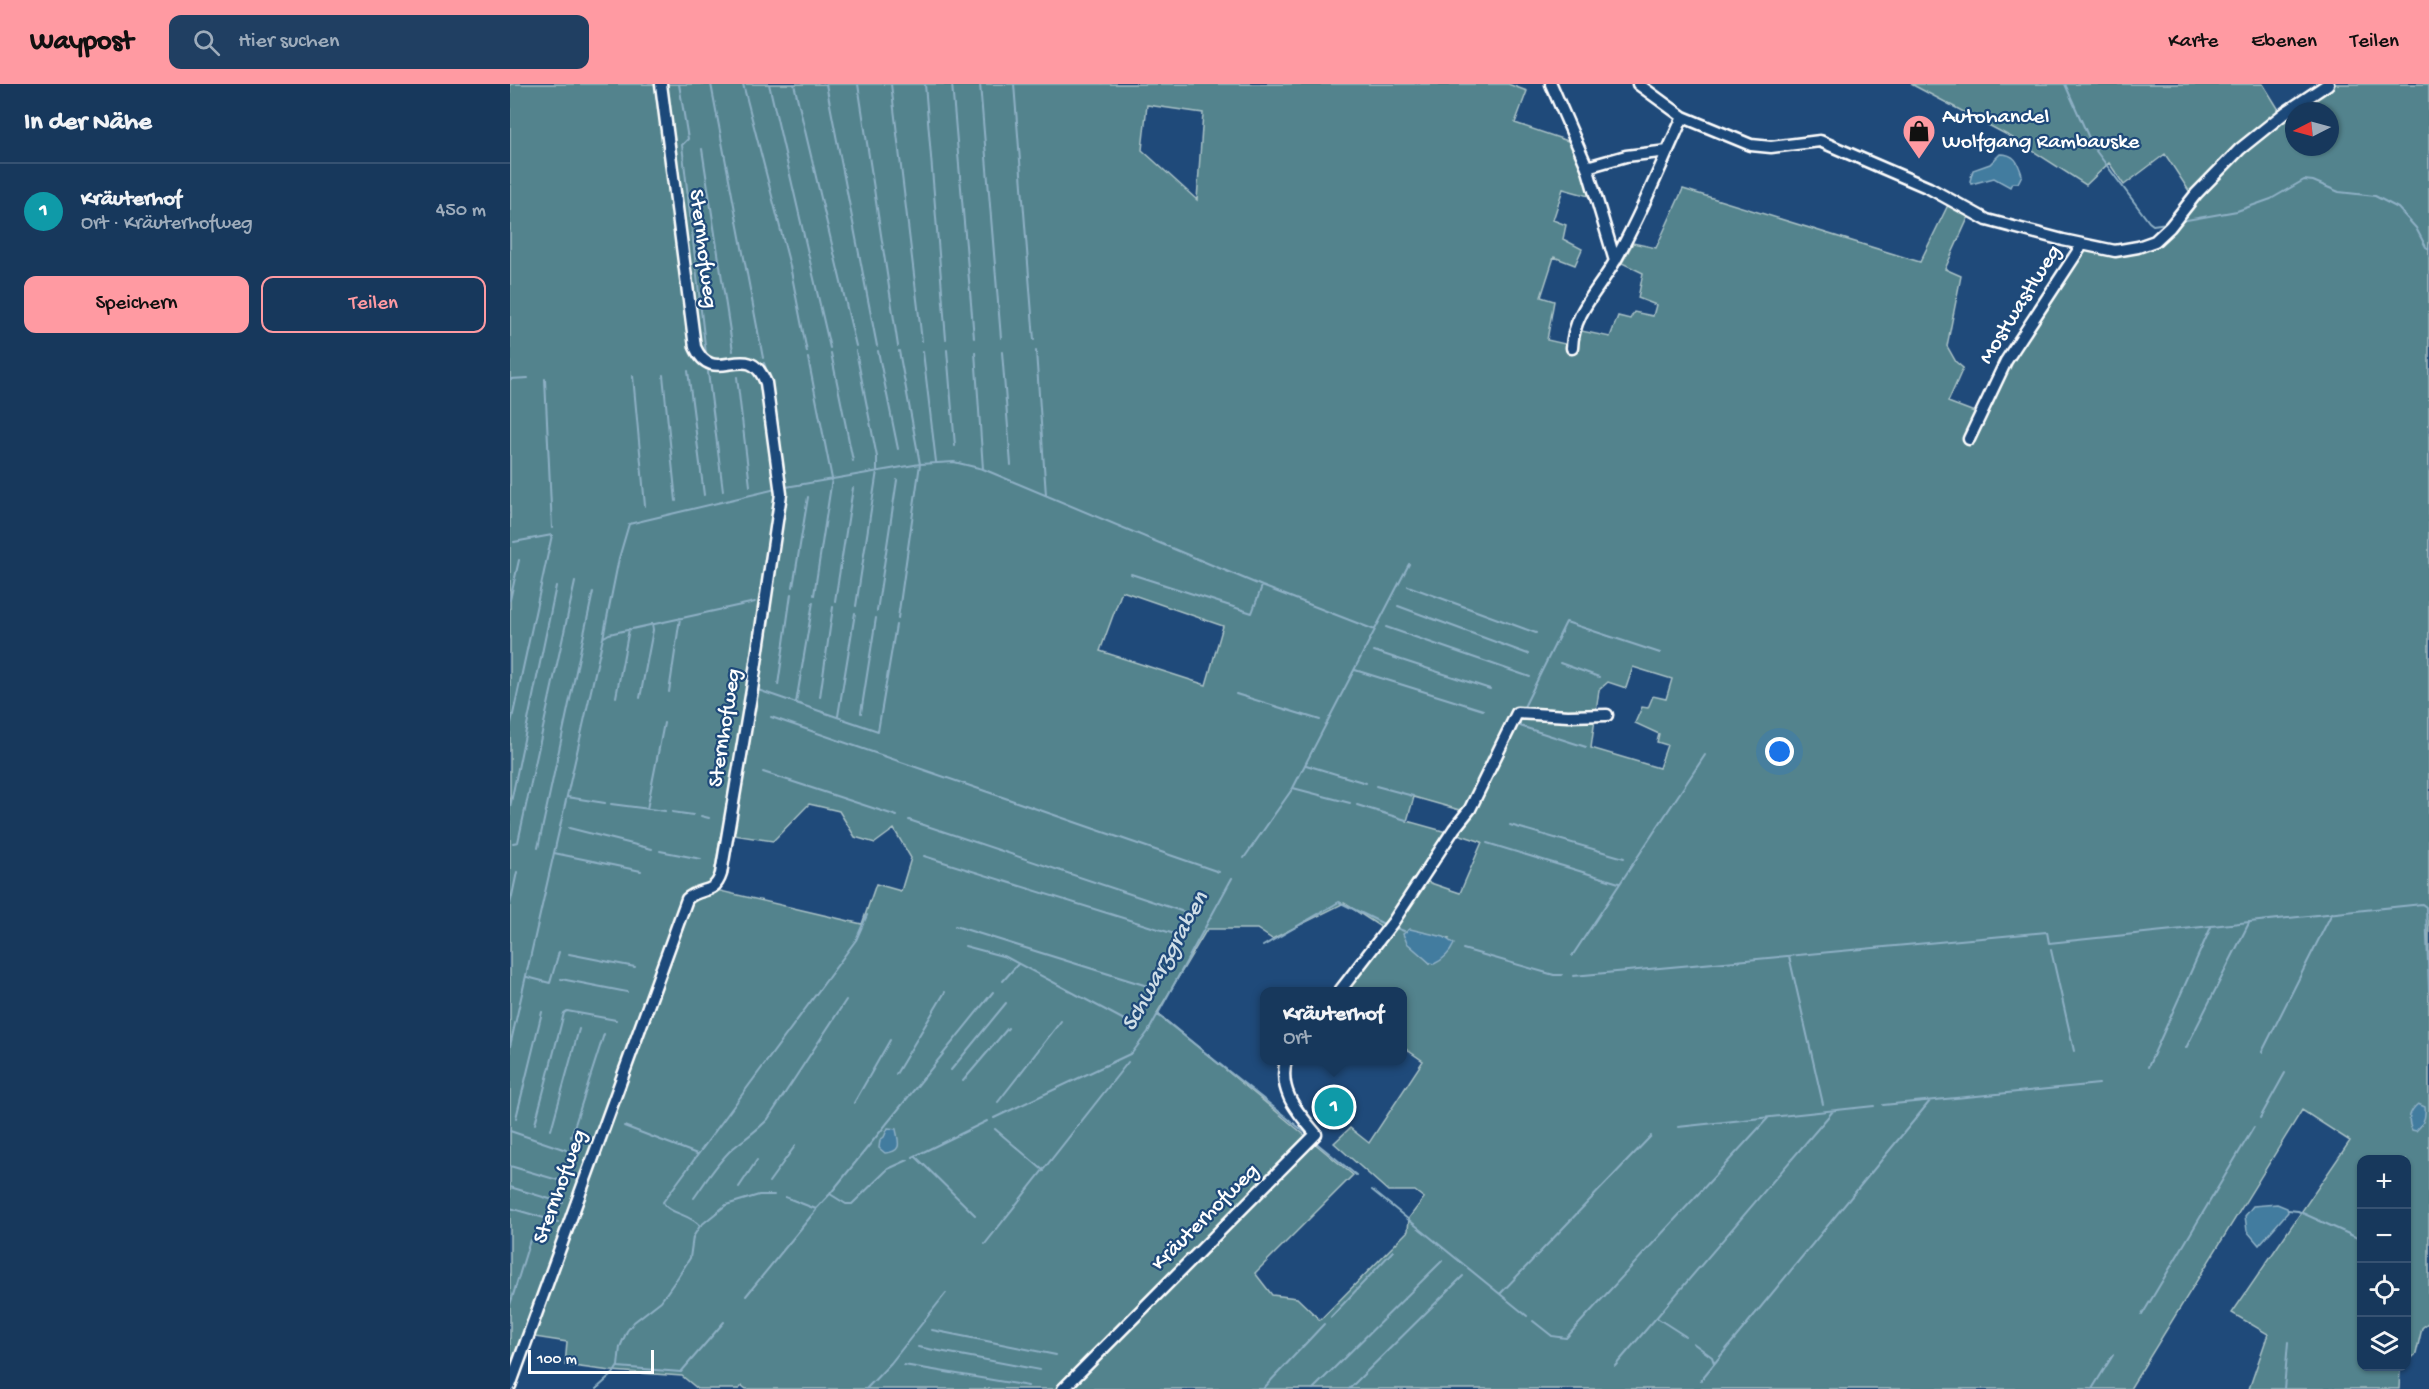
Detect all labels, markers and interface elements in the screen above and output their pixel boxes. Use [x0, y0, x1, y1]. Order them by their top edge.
search box [169, 15, 589, 69]
text: Waypost [30, 26, 133, 59]
icon: search [190, 26, 223, 59]
text: Hier suchen [238, 29, 339, 55]
text: Karte [2168, 30, 2218, 55]
text: Ebenen [2251, 30, 2317, 55]
text: Teilen [2350, 30, 2399, 55]
north arrow [2285, 102, 2339, 156]
place label: Autohandel Wolfgang Rambauske [1942, 105, 2140, 156]
text: In der Nähe [24, 108, 152, 139]
shop icon: Autohandel Wolfgang Rambauske [1901, 113, 1937, 160]
text: Kräuterhof [81, 187, 182, 213]
street label: Sternhofweg [682, 188, 722, 310]
text: 1 [39, 200, 48, 223]
text: 450 m [436, 200, 486, 223]
text: Ort · Kräuterhofweg [81, 213, 253, 236]
street label: Mostwastlweg [1974, 240, 2068, 370]
button: Speichern [24, 276, 249, 333]
button: Teilen [261, 276, 486, 333]
street label: Sternhofweg [704, 667, 748, 789]
your location [1765, 737, 1794, 766]
water label: Schwarzgraben [1116, 887, 1217, 1037]
popup [1260, 987, 1407, 1065]
text: Kräuterhof [1283, 1002, 1384, 1028]
text: Ort [1283, 1028, 1311, 1051]
pin: 1 [1314, 1084, 1354, 1130]
street label: Sternhofweg [528, 1126, 594, 1248]
map controls [2357, 1155, 2411, 1371]
button: + [2357, 1155, 2411, 1209]
street label: Kräuterhofweg [1147, 1159, 1265, 1277]
button: − [2357, 1209, 2411, 1263]
button: locate [2357, 1263, 2411, 1317]
button: layers [2357, 1317, 2411, 1371]
scale bar [528, 1347, 654, 1374]
text: 100 m [537, 1351, 577, 1370]

